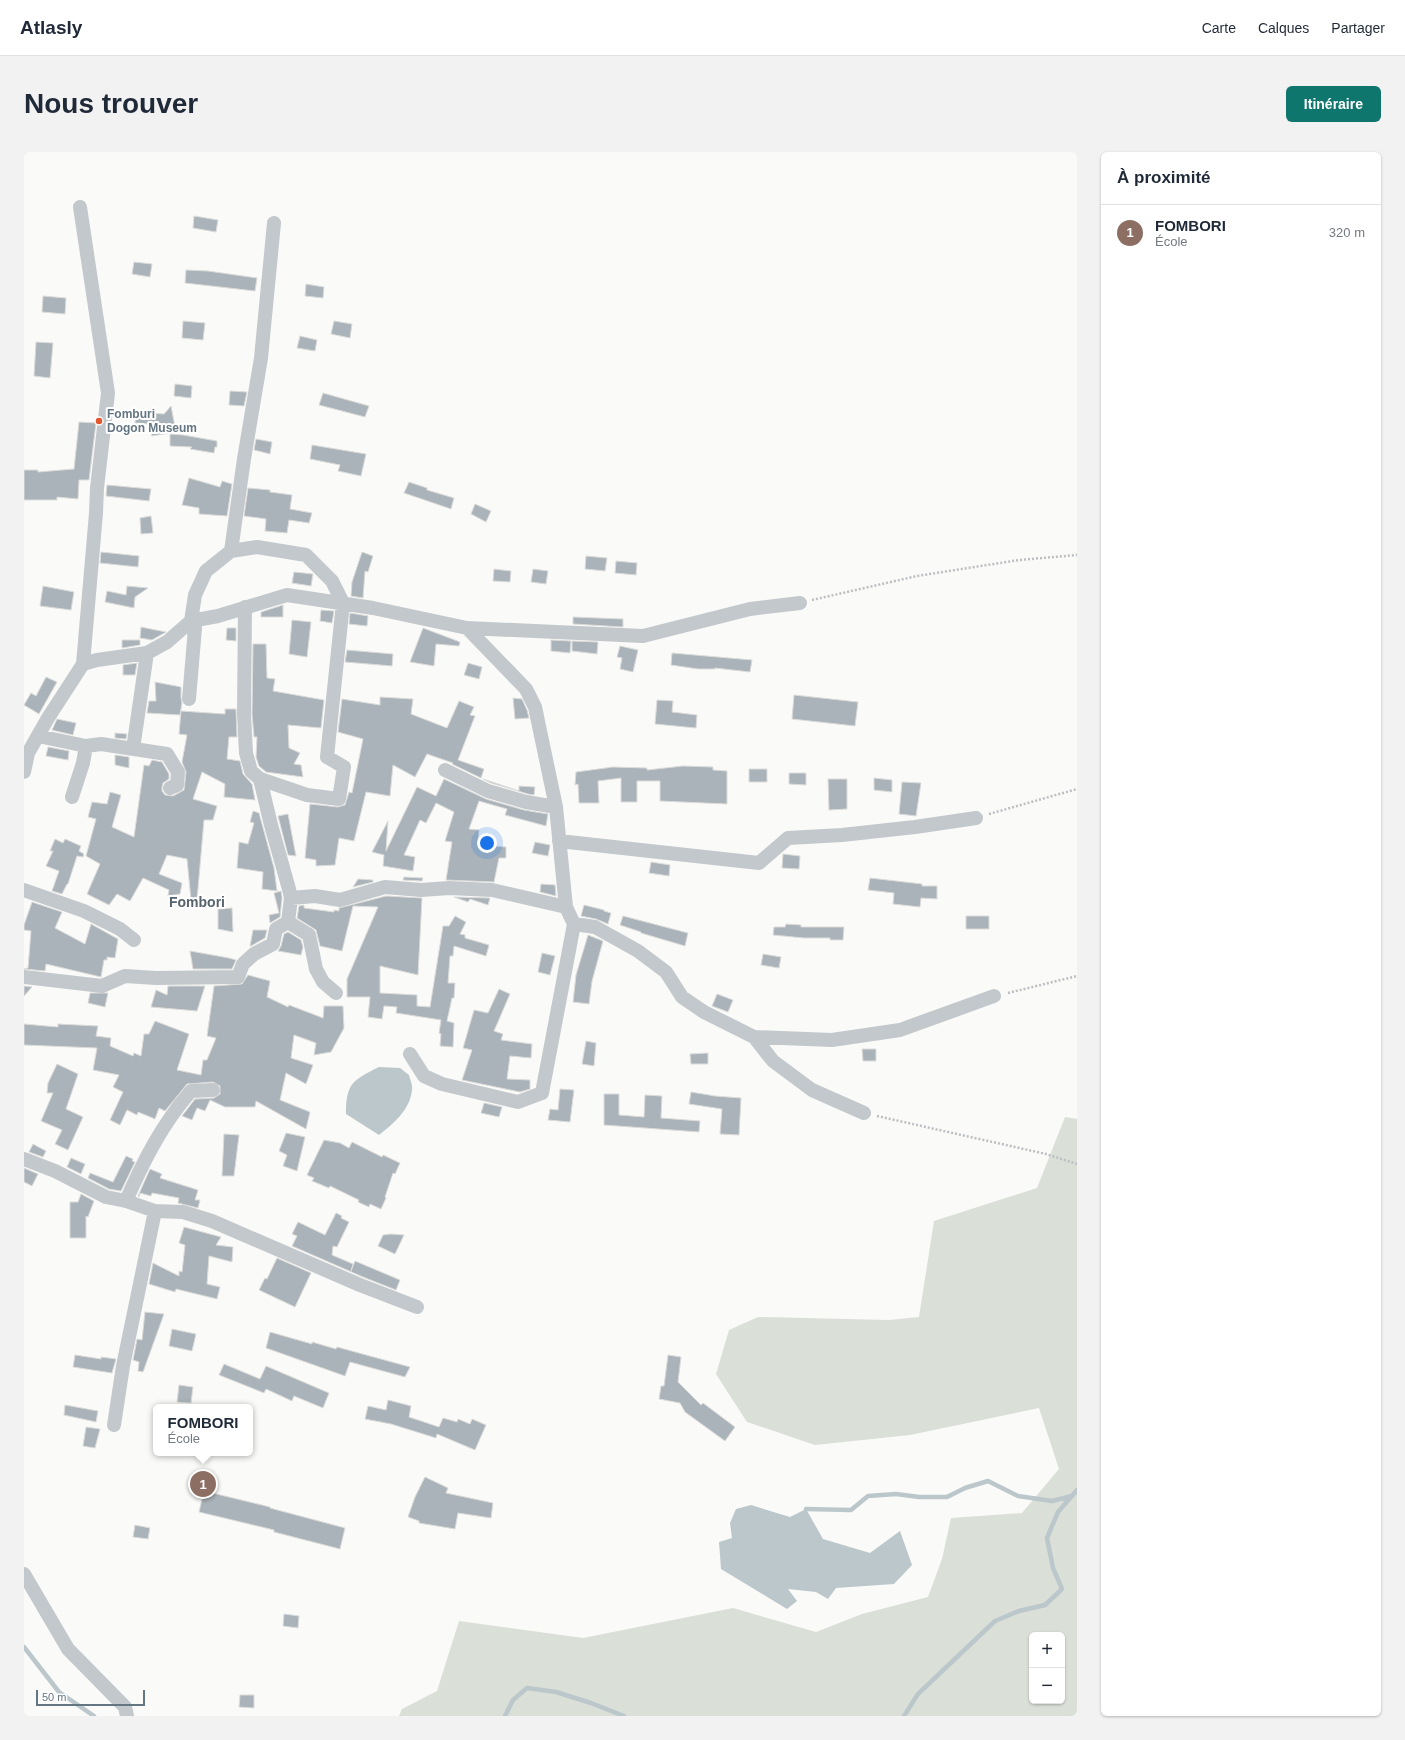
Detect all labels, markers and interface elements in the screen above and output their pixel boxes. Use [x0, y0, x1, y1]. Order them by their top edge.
text: Atlasly [20, 17, 82, 38]
text: Carte [1202, 20, 1236, 36]
text: Calques [1258, 20, 1309, 36]
text: Partager [1331, 20, 1385, 36]
button: Itinéraire [1286, 86, 1381, 122]
text: Nous trouver [24, 88, 198, 119]
text: À proximité [1117, 168, 1211, 187]
text: FOMBORI [1155, 217, 1226, 234]
text: 1 [1126, 225, 1134, 240]
text: 320 m [1329, 225, 1365, 240]
text: École [1155, 234, 1188, 249]
place label: Fomburi Dogon Museum [107, 407, 197, 435]
marker: Fomburi Dogon Museum [94, 416, 104, 426]
your location [477, 833, 497, 853]
district label: Fombori [169, 894, 225, 910]
popup [153, 1404, 253, 1456]
text: FOMBORI [168, 1414, 238, 1431]
text: École [168, 1431, 200, 1446]
pin: 1 [190, 1469, 216, 1499]
map controls [1029, 1632, 1065, 1704]
button: + [1029, 1632, 1065, 1668]
button: − [1029, 1668, 1065, 1704]
scale bar [36, 1688, 145, 1707]
text: 50 m [42, 1691, 66, 1703]

